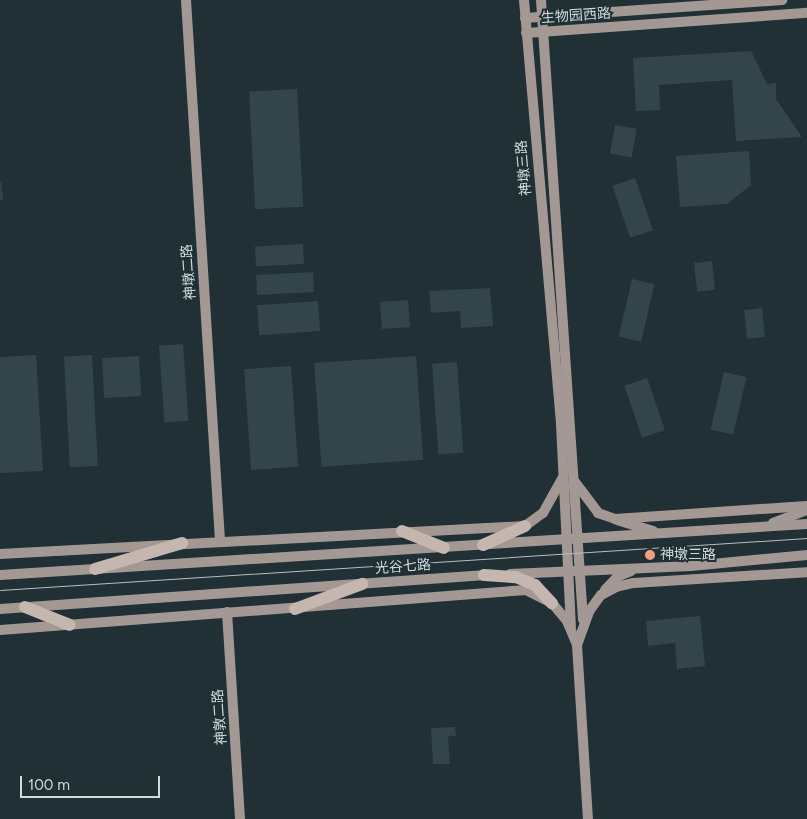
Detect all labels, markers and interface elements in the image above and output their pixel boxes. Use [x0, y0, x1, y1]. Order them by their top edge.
street label: 生物园西路 [540, 5, 612, 27]
street label: 神墩三路 [513, 139, 535, 197]
street label: 神墩二路 [179, 243, 199, 301]
place label: 神墩三路 [660, 547, 716, 563]
marker: 神墩三路 [644, 549, 656, 561]
street label: 光谷七路 [374, 557, 432, 577]
street label: 神敦二路 [210, 688, 230, 746]
scale bar [22, 766, 162, 798]
text: 100 m [28, 776, 70, 794]

